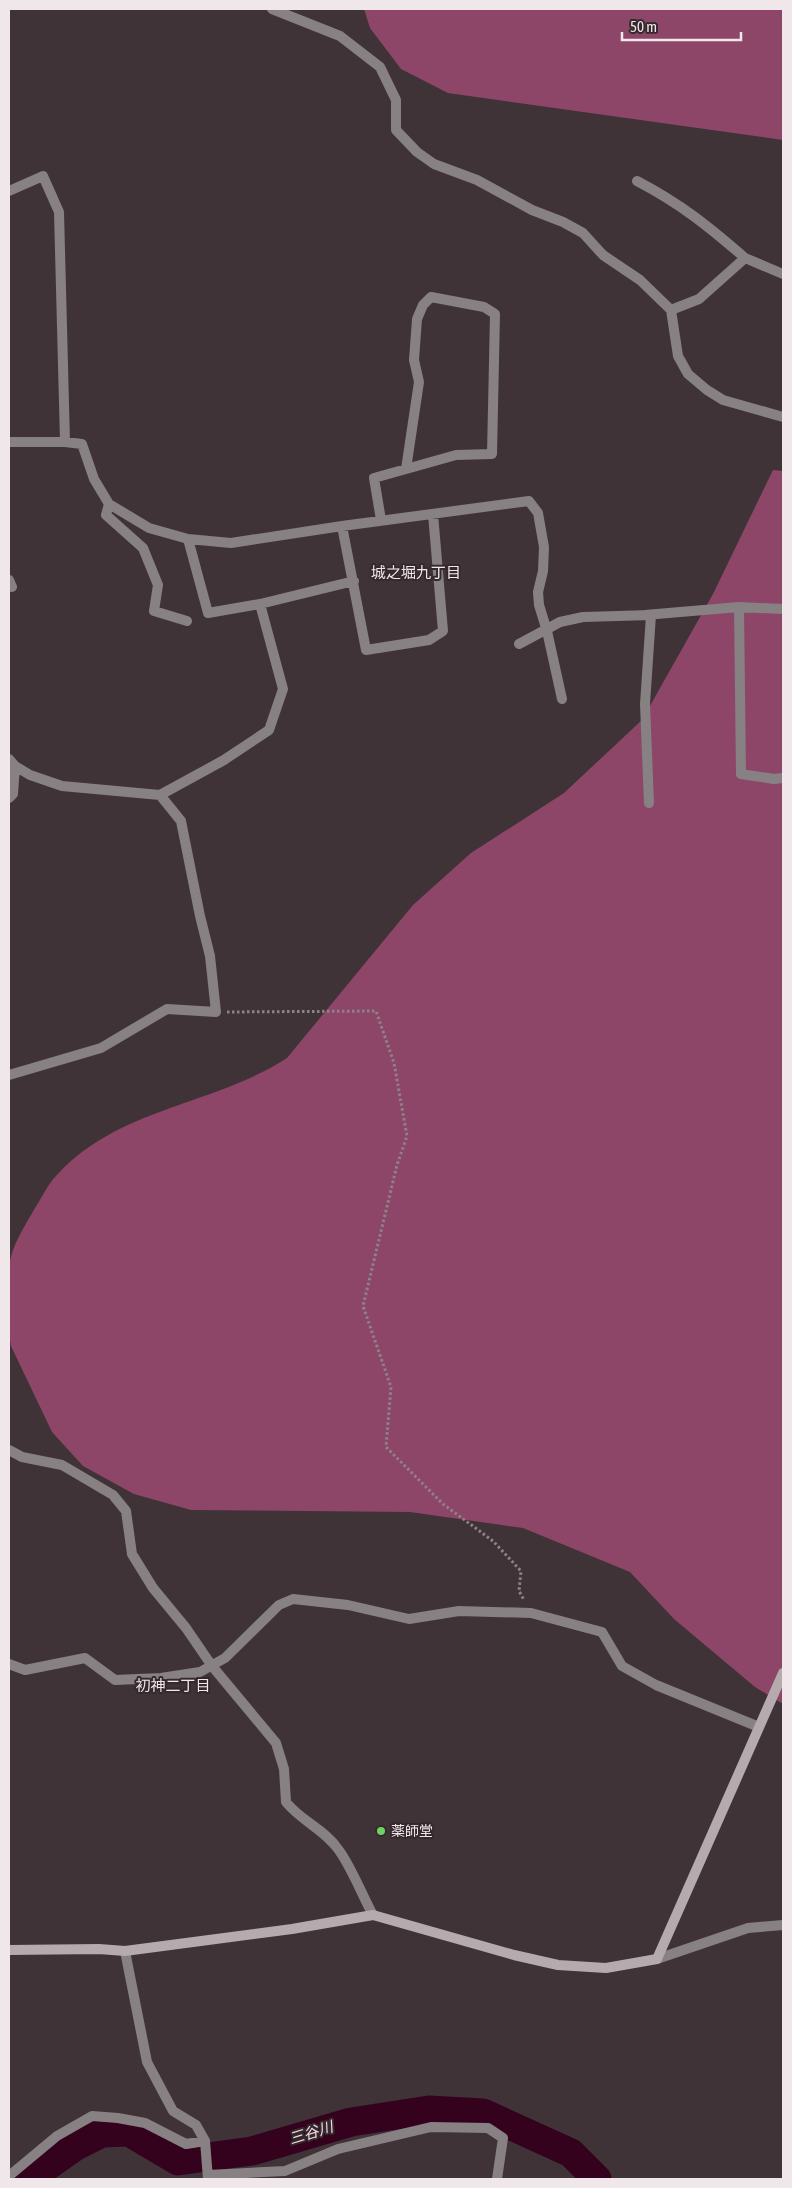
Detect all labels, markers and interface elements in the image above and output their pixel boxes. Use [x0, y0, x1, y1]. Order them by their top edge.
scale bar [622, 10, 741, 42]
text: 50 m [630, 18, 657, 35]
district label: 城之堀九丁目 [371, 564, 461, 581]
district label: 初神二丁目 [135, 1677, 211, 1694]
place label: 薬師堂 [391, 1823, 433, 1839]
marker: 薬師堂 [375, 1825, 387, 1837]
water label: 三谷川 [287, 2117, 337, 2147]

